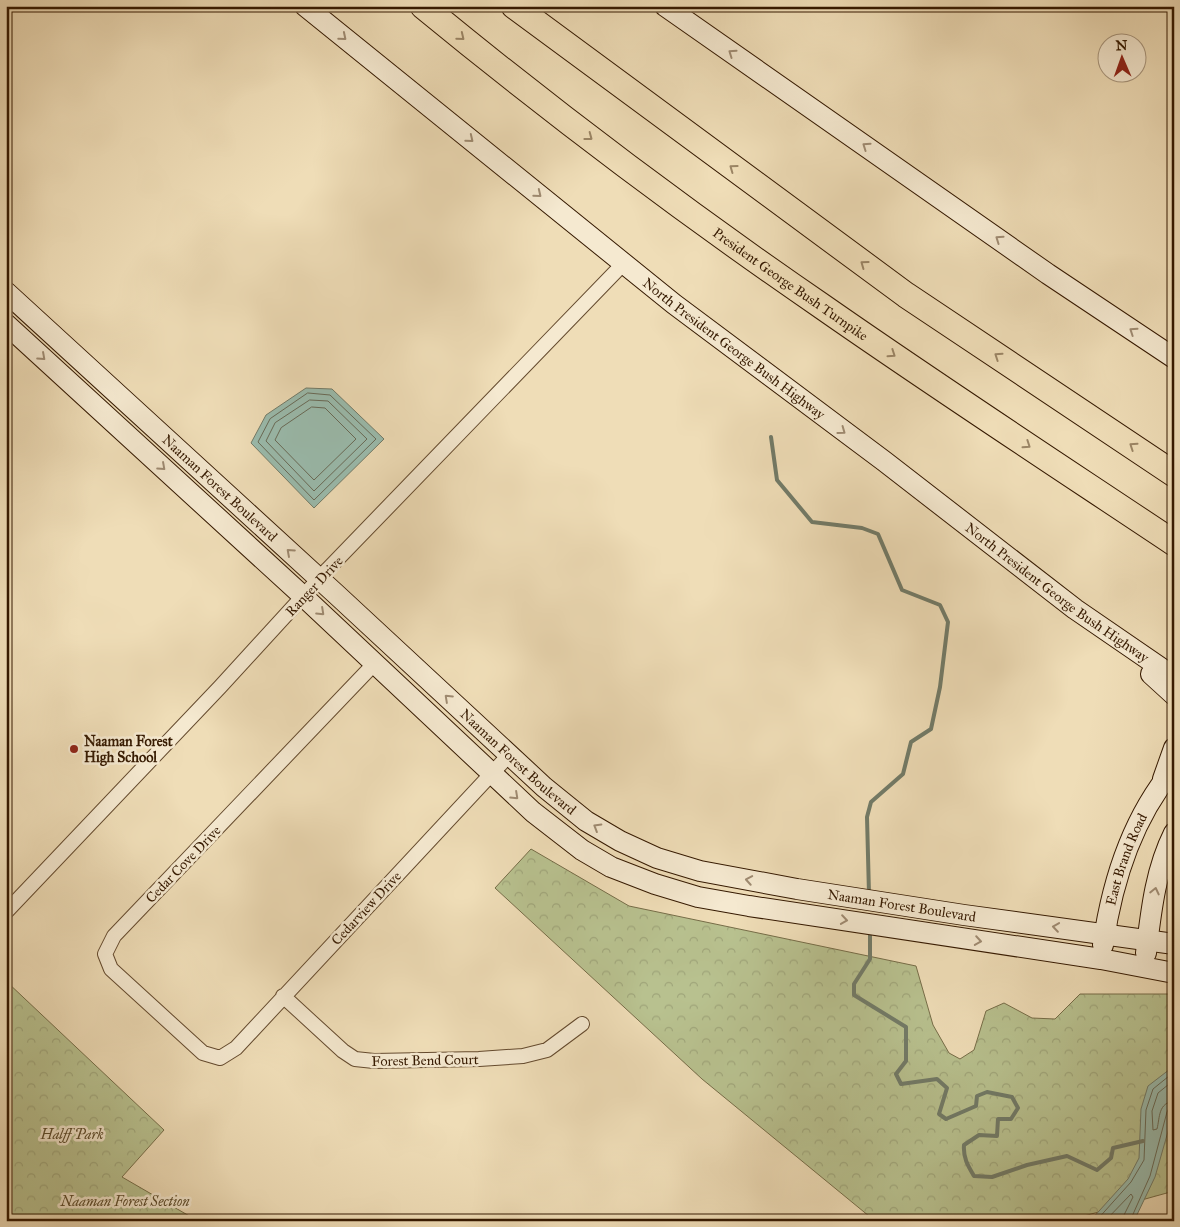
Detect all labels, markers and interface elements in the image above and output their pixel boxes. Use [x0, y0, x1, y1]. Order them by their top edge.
one-way arrow [455, 31, 464, 39]
one-way arrow [337, 32, 346, 40]
north arrow [1098, 32, 1148, 82]
text: N [1115, 37, 1128, 54]
one-way arrow [728, 50, 738, 59]
one-way arrow [583, 131, 592, 139]
one-way arrow [464, 134, 473, 143]
one-way arrow [862, 143, 871, 152]
one-way arrow [729, 165, 739, 174]
one-way arrow [532, 188, 541, 197]
street label: President George Bush Turnpike [709, 224, 871, 345]
one-way arrow [995, 236, 1005, 245]
one-way arrow [860, 261, 870, 270]
street label: North President George Bush Highway [639, 274, 829, 423]
one-way arrow [1129, 328, 1139, 337]
one-way arrow [886, 348, 895, 357]
one-way arrow [37, 351, 46, 360]
one-way arrow [994, 353, 1003, 363]
one-way arrow [836, 425, 846, 434]
street label: Naaman Forest Boulevard [159, 431, 281, 545]
one-way arrow [1021, 439, 1030, 448]
one-way arrow [1129, 443, 1138, 453]
one-way arrow [157, 461, 166, 470]
street label: North President George Bush Highway [962, 519, 1152, 666]
one-way arrow [287, 549, 296, 558]
street label: Ranger Drive [282, 553, 347, 620]
one-way arrow [315, 606, 324, 615]
one-way arrow [445, 695, 454, 704]
street label: Naaman Forest Boulevard [456, 706, 579, 818]
place label: Naaman Forest High School [84, 733, 173, 767]
marker: Naaman Forest High School [68, 743, 80, 755]
one-way arrow [510, 790, 519, 799]
street label: East Brand Road [1102, 811, 1151, 907]
street label: Cedar Cove Drive [142, 822, 225, 907]
one-way arrow [593, 824, 602, 834]
street label: Cedarview Drive [328, 868, 405, 949]
one-way arrow [745, 875, 754, 885]
street label: Naaman Forest Boulevard [826, 886, 977, 926]
one-way arrow [1149, 887, 1160, 896]
one-way arrow [840, 914, 848, 925]
one-way arrow [1052, 922, 1060, 933]
one-way arrow [973, 935, 982, 945]
street label: Forest Bend Court [371, 1051, 479, 1070]
park label: Halff Park [39, 1126, 104, 1143]
park label: Naaman Forest Section [59, 1193, 190, 1210]

